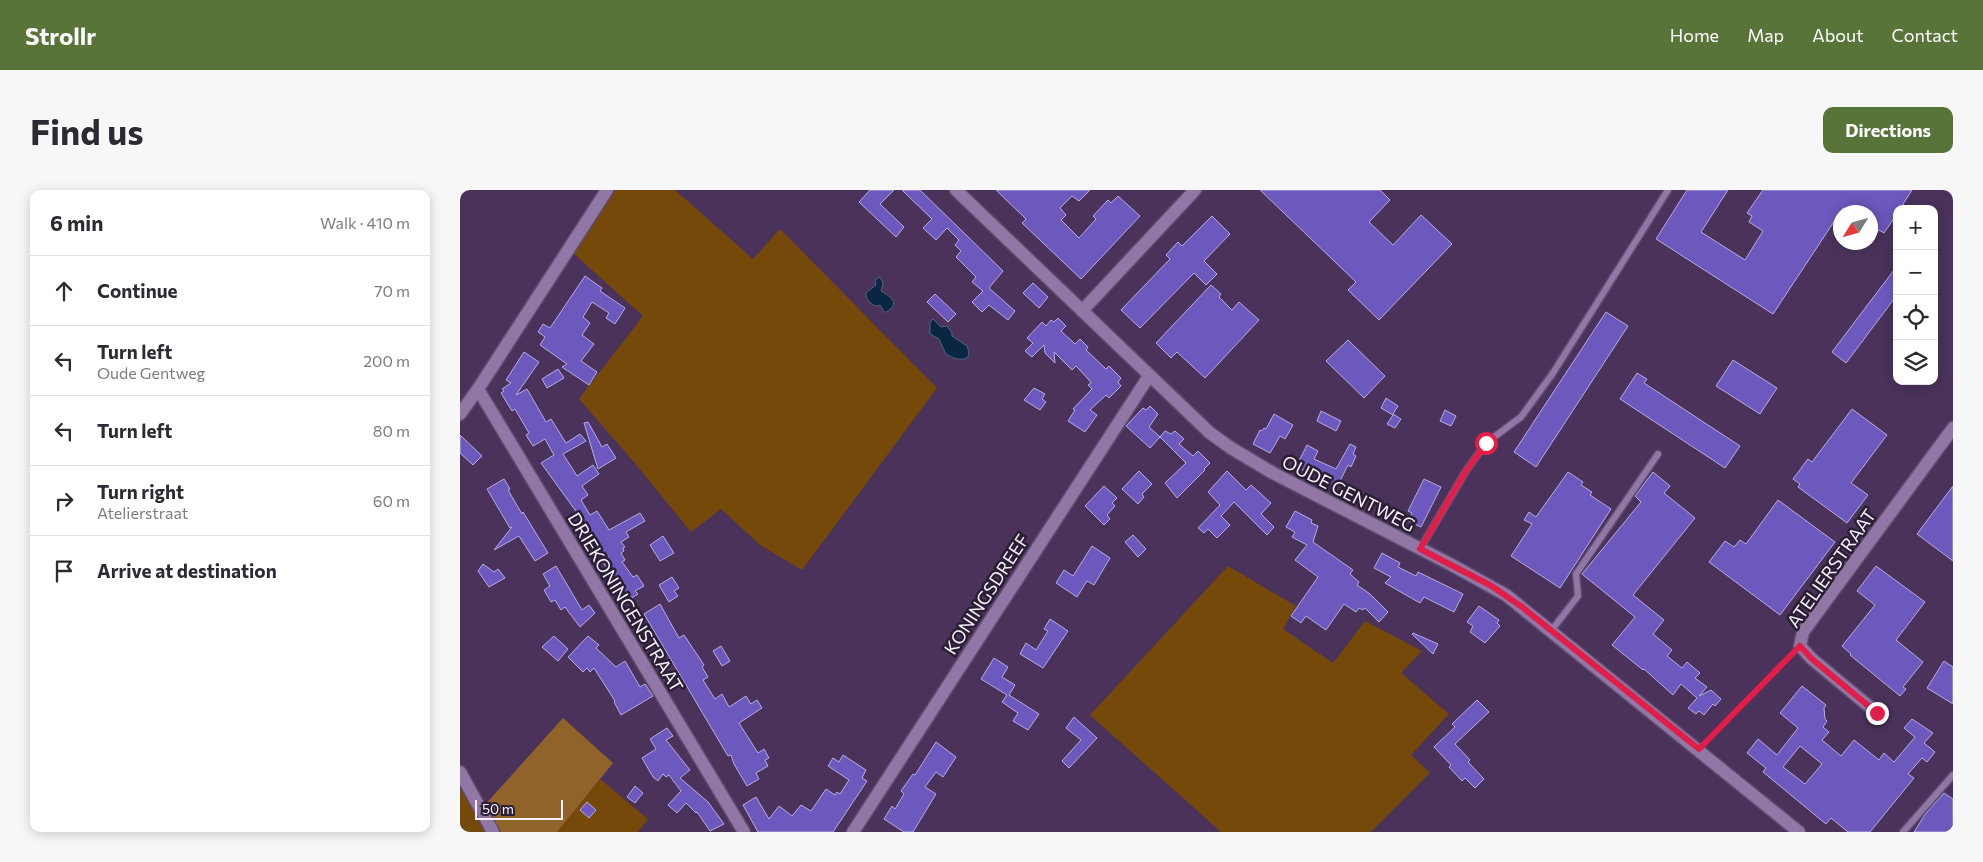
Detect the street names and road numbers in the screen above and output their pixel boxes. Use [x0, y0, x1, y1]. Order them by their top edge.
street label: OUDE GENTWEG [1279, 450, 1419, 536]
street label: ATELIERSTRAAT [1782, 504, 1880, 632]
street label: DRIEKONINGENSTRAAT [564, 508, 688, 696]
street label: KONINGSDREEF [939, 530, 1033, 658]

